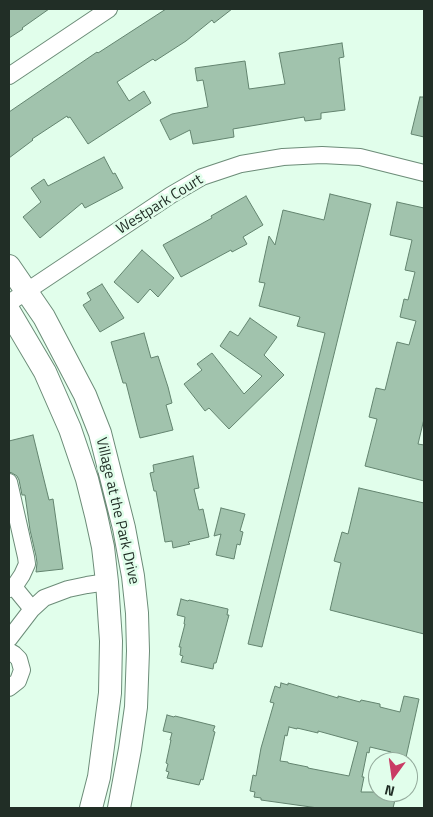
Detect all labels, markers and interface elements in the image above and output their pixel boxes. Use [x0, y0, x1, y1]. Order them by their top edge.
street label: Westpark Court [114, 171, 206, 239]
street label: Village at the Park Drive [91, 436, 143, 586]
north arrow [368, 752, 418, 802]
text: N [382, 780, 397, 802]

